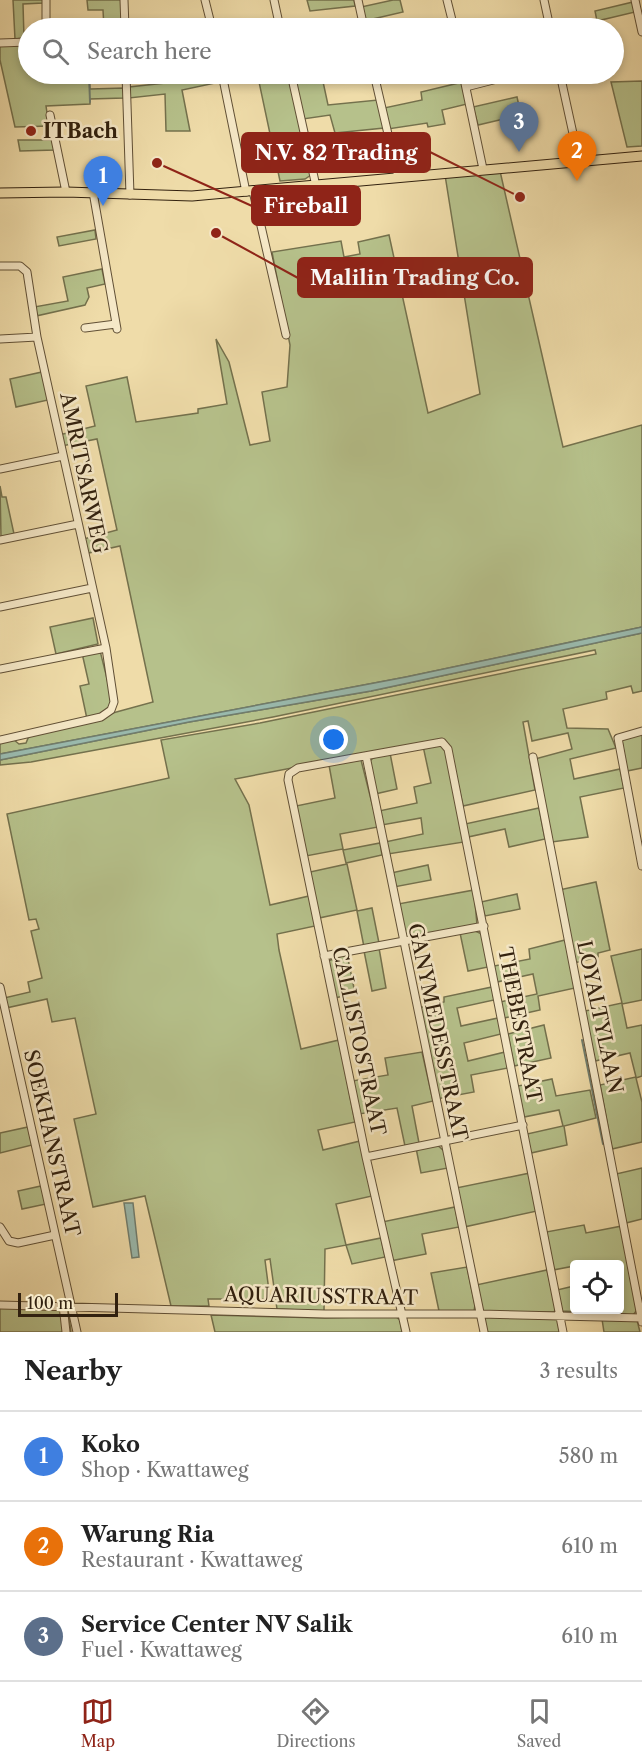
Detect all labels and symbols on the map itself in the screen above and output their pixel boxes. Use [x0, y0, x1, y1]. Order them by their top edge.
pin: 3 [500, 102, 538, 152]
place label: ITBach [43, 119, 118, 143]
marker: ITBach [24, 124, 38, 138]
pin: 2 [558, 132, 596, 181]
callout: N.V. 82 Trading [242, 133, 430, 172]
text: N.V. 82 Trading [254, 140, 418, 165]
pin: 1 [84, 156, 122, 206]
callout: Fireball [252, 186, 360, 225]
text: Fireball [264, 193, 348, 218]
callout: Malilin Trading Co. [298, 258, 532, 297]
text: Malilin Trading Co. [310, 265, 520, 290]
street label: AMRITSARWEG [55, 389, 113, 556]
your location [319, 725, 348, 754]
street label: GANYMEDESSTRAAT [403, 921, 473, 1143]
street label: LOYALTYLAAN [572, 938, 628, 1096]
street label: CALLISTOSTRAAT [327, 944, 391, 1138]
street label: THEBESTRAAT [493, 945, 547, 1105]
street label: SOEKHANSTRAAT [19, 1047, 85, 1239]
street label: AQUARIUSSTRAAT [223, 1282, 418, 1310]
scale bar [18, 1290, 118, 1318]

